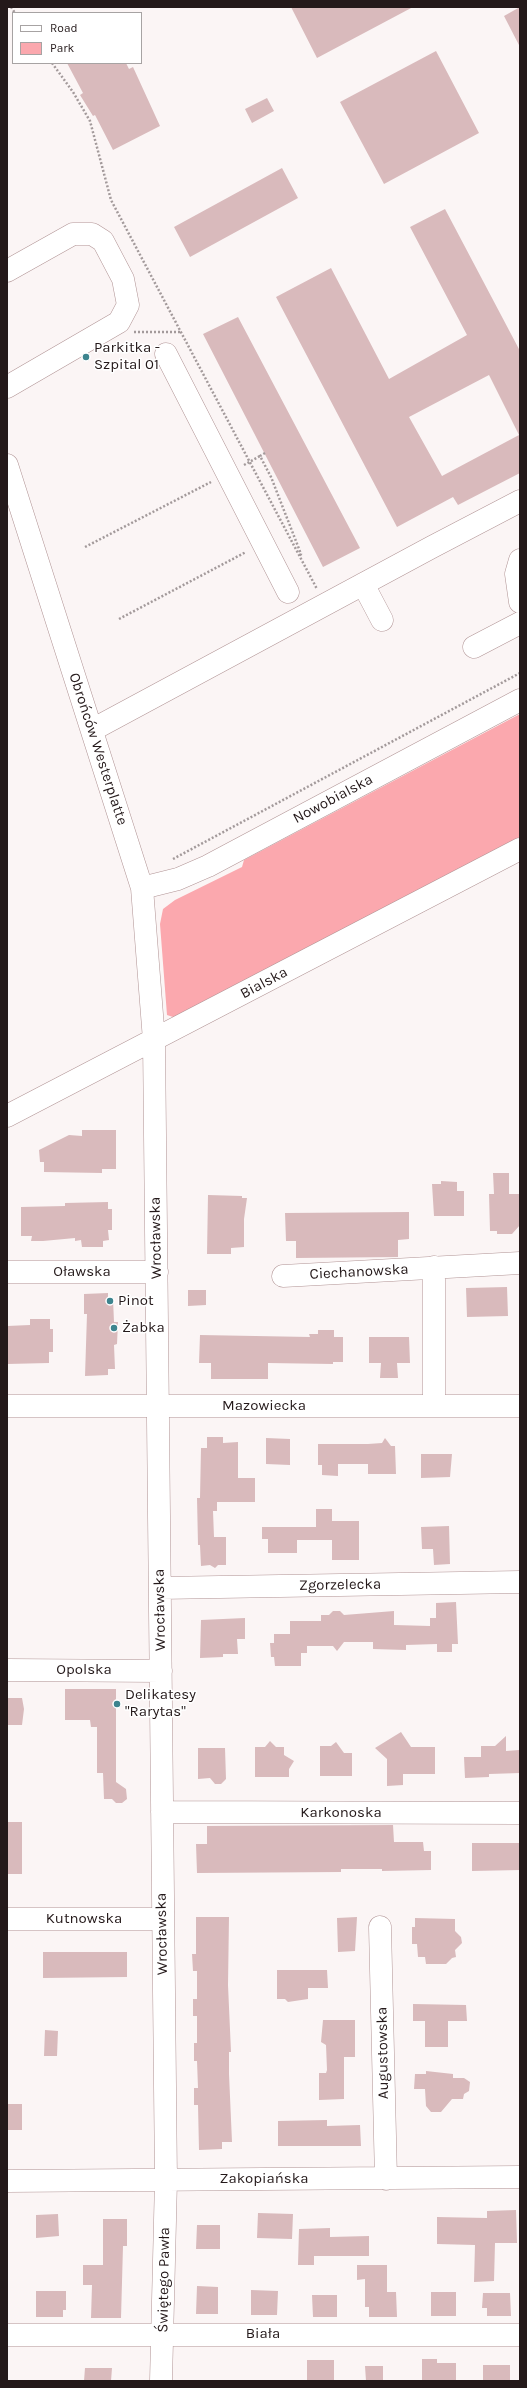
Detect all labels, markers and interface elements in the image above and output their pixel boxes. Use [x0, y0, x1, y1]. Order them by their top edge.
legend [12, 12, 142, 64]
text: Road [50, 21, 78, 35]
text: Park [50, 41, 74, 55]
place label: Parkitka - Szpital 01 [94, 339, 160, 374]
marker: Parkitka - Szpital 01 [81, 352, 91, 362]
street label: Obrońców Westerplatte [65, 671, 131, 827]
street label: Nowobialska [290, 770, 376, 828]
street label: Bialska [237, 963, 291, 1003]
street label: Wrocławska [146, 1197, 166, 1279]
street label: Ciechanowska [309, 1260, 409, 1284]
street label: Oławska [53, 1263, 111, 1281]
place label: Pinot [118, 1292, 154, 1310]
marker: Pinot [105, 1296, 115, 1306]
place label: Żabka [122, 1319, 165, 1337]
marker: Żabka [109, 1323, 119, 1333]
street label: Mazowiecka [222, 1397, 306, 1415]
street label: Wrocławska [150, 1569, 170, 1651]
street label: Zgorzelecka [299, 1575, 381, 1595]
street label: Opolska [56, 1661, 112, 1679]
place label: Delikatesy "Rarytas" [125, 1686, 196, 1721]
marker: Delikatesy "Rarytas" [112, 1699, 122, 1709]
street label: Karkonoska [300, 1804, 382, 1822]
street label: Wrocławska [152, 1893, 172, 1975]
street label: Kutnowska [46, 1910, 122, 1928]
street label: Augustowska [373, 2007, 393, 2099]
street label: Zakopiańska [220, 2170, 308, 2188]
street label: Świętego Pawła [154, 2227, 174, 2333]
street label: Biała [246, 2325, 280, 2343]

